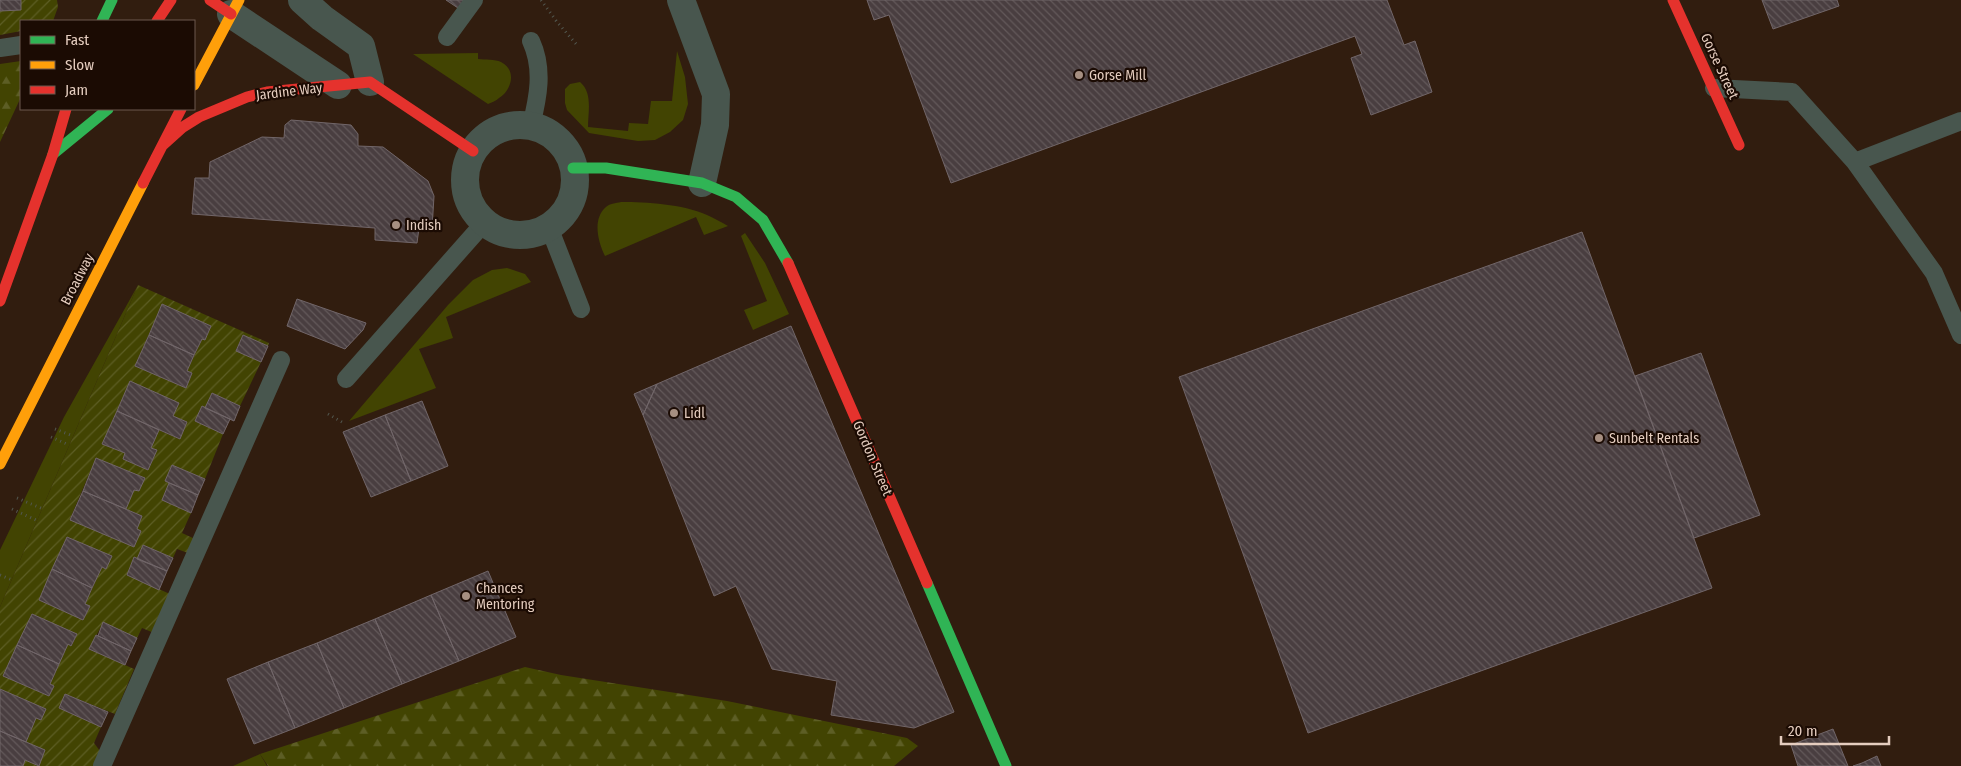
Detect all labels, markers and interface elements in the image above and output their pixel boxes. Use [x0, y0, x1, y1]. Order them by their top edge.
legend [20, 20, 195, 110]
text: Fast [65, 31, 89, 49]
street label: Gorse Street [1697, 31, 1742, 102]
text: Slow [65, 56, 94, 74]
place label: Gorse Mill [1089, 67, 1146, 84]
marker: Gorse Mill [1073, 69, 1085, 81]
street label: Jardine Way [255, 79, 324, 104]
text: Jam [65, 81, 88, 99]
place label: Indish [406, 217, 441, 234]
marker: Indish [390, 219, 402, 231]
street label: Broadway [57, 250, 98, 308]
place label: Lidl [684, 405, 705, 422]
marker: Lidl [668, 407, 680, 419]
street label: Gordon Street [849, 418, 896, 499]
place label: Sunbelt Rentals [1609, 430, 1699, 447]
marker: Sunbelt Rentals [1593, 432, 1605, 444]
place label: Chances Mentoring [476, 580, 535, 613]
marker: Chances Mentoring [460, 590, 472, 602]
scale bar [1781, 714, 1888, 746]
text: 20 m [1788, 722, 1818, 740]

